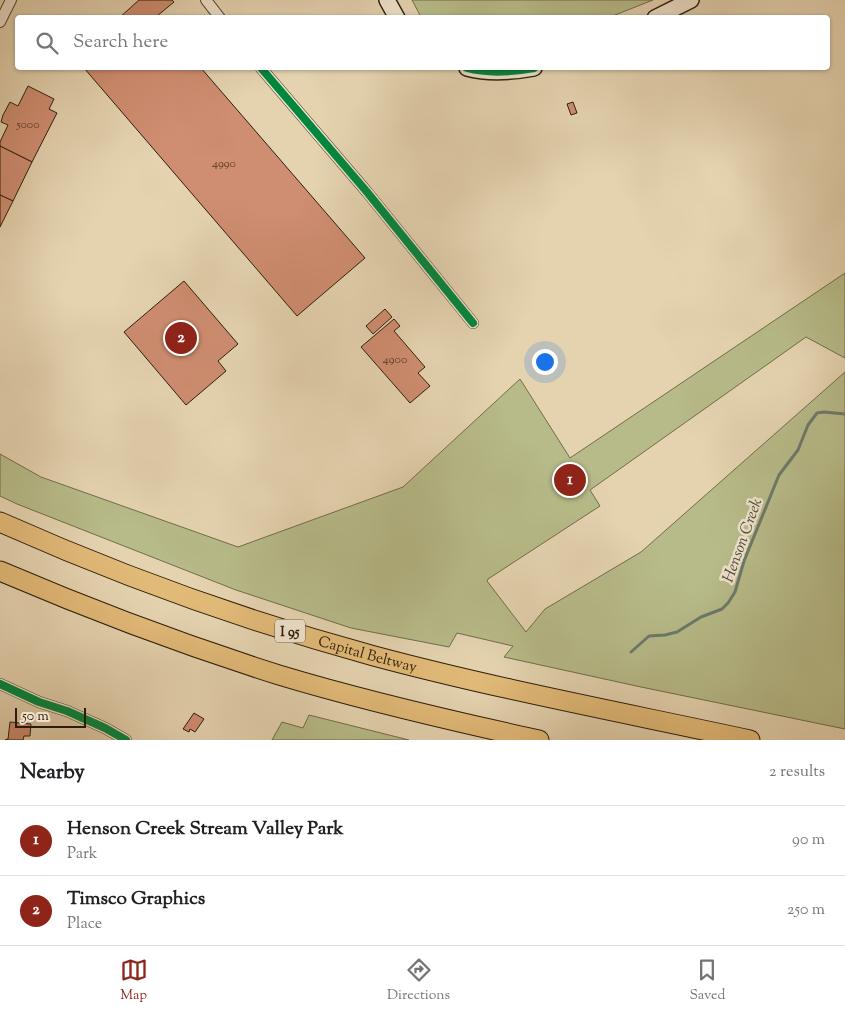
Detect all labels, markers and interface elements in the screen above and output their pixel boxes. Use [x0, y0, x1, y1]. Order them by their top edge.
search box [15, 15, 830, 70]
icon: search [33, 29, 61, 57]
text: Search here [73, 29, 168, 56]
house number: 5000 [15, 116, 40, 134]
house number: 4990 [212, 155, 236, 173]
pin: 2 [165, 319, 197, 357]
your location [532, 349, 558, 375]
house number: 4900 [383, 351, 407, 369]
pin: 1 [554, 461, 586, 499]
water label: Henson Creek [718, 496, 769, 586]
road number: I 95 [275, 620, 305, 642]
street label: Capital Beltway [315, 632, 419, 679]
scale bar [15, 705, 86, 728]
text: 50 m [22, 707, 49, 727]
text: Nearby [20, 758, 85, 788]
text: 2 results [769, 761, 825, 784]
text: Henson Creek Stream Valley Park [67, 816, 344, 843]
text: 1 [33, 829, 39, 852]
text: 90 m [792, 829, 825, 852]
text: Park [67, 843, 98, 866]
text: Timsco Graphics [67, 886, 205, 913]
text: 2 [32, 899, 40, 922]
text: 250 m [787, 899, 825, 922]
text: Place [67, 913, 102, 936]
tab: Map [120, 956, 148, 1006]
tab: Directions [387, 956, 450, 1006]
tab: Saved [689, 956, 725, 1006]

